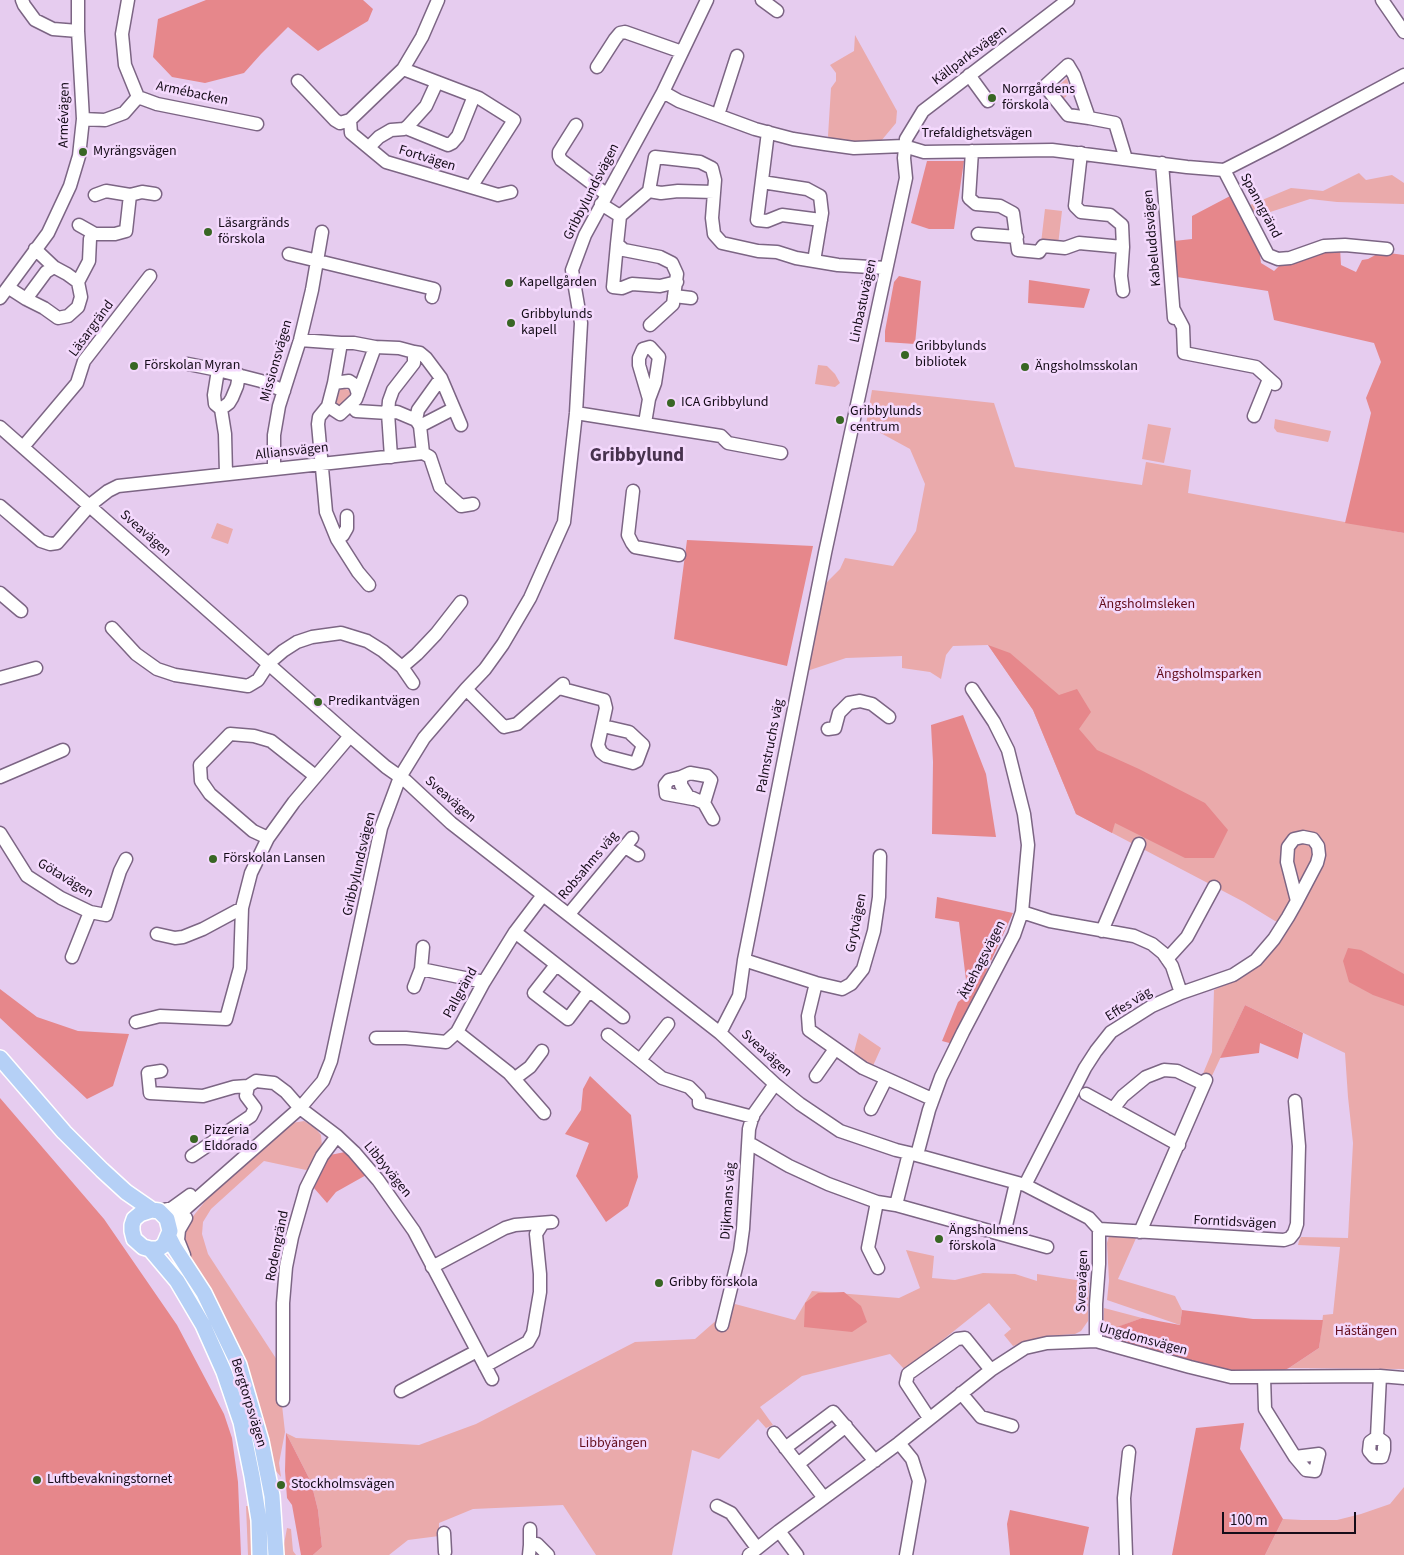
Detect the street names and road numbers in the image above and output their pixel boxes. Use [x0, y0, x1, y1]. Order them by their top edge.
street label: Källparksvägen [929, 22, 1011, 90]
street label: Armébacken [154, 78, 230, 110]
street label: Armévägen [56, 82, 74, 148]
street label: Trefaldighetsvägen [922, 126, 1032, 142]
street label: Gribbylundsvägen [560, 141, 624, 243]
street label: Fortvägen [396, 142, 458, 176]
street label: Spanngränd [1236, 170, 1284, 242]
street label: Kabeluddsvägen [1140, 189, 1166, 287]
street label: Linbastuvägen [847, 258, 881, 344]
street label: Läsargränd [66, 298, 118, 360]
street label: Missionsvägen [257, 318, 297, 404]
street label: Alliansvägen [255, 440, 329, 464]
street label: Sveavägen [116, 507, 174, 561]
street label: Palmstruchs väg [754, 698, 788, 794]
street label: Sveavägen [421, 773, 479, 827]
street label: Gribbylundsvägen [340, 810, 380, 918]
street label: Robsahms väg [555, 828, 623, 904]
street label: Götavägen [34, 856, 96, 902]
street label: Grytvägen [843, 892, 871, 954]
street label: Ättehagsvägen [956, 918, 1010, 1002]
street label: Pallgränd [440, 965, 482, 1021]
street label: Effes väg [1103, 984, 1155, 1026]
street label: Sveavägen [737, 1027, 795, 1081]
street label: Libbyvägen [359, 1139, 415, 1201]
street label: Dijkmans väg [718, 1162, 740, 1240]
street label: Rodengränd [263, 1209, 293, 1283]
street label: Forntidsvägen [1193, 1212, 1277, 1234]
street label: Sveavägen [1074, 1249, 1092, 1313]
street label: Ungdomsvägen [1097, 1320, 1189, 1360]
street label: Bergtorpsvägen [226, 1356, 270, 1450]

